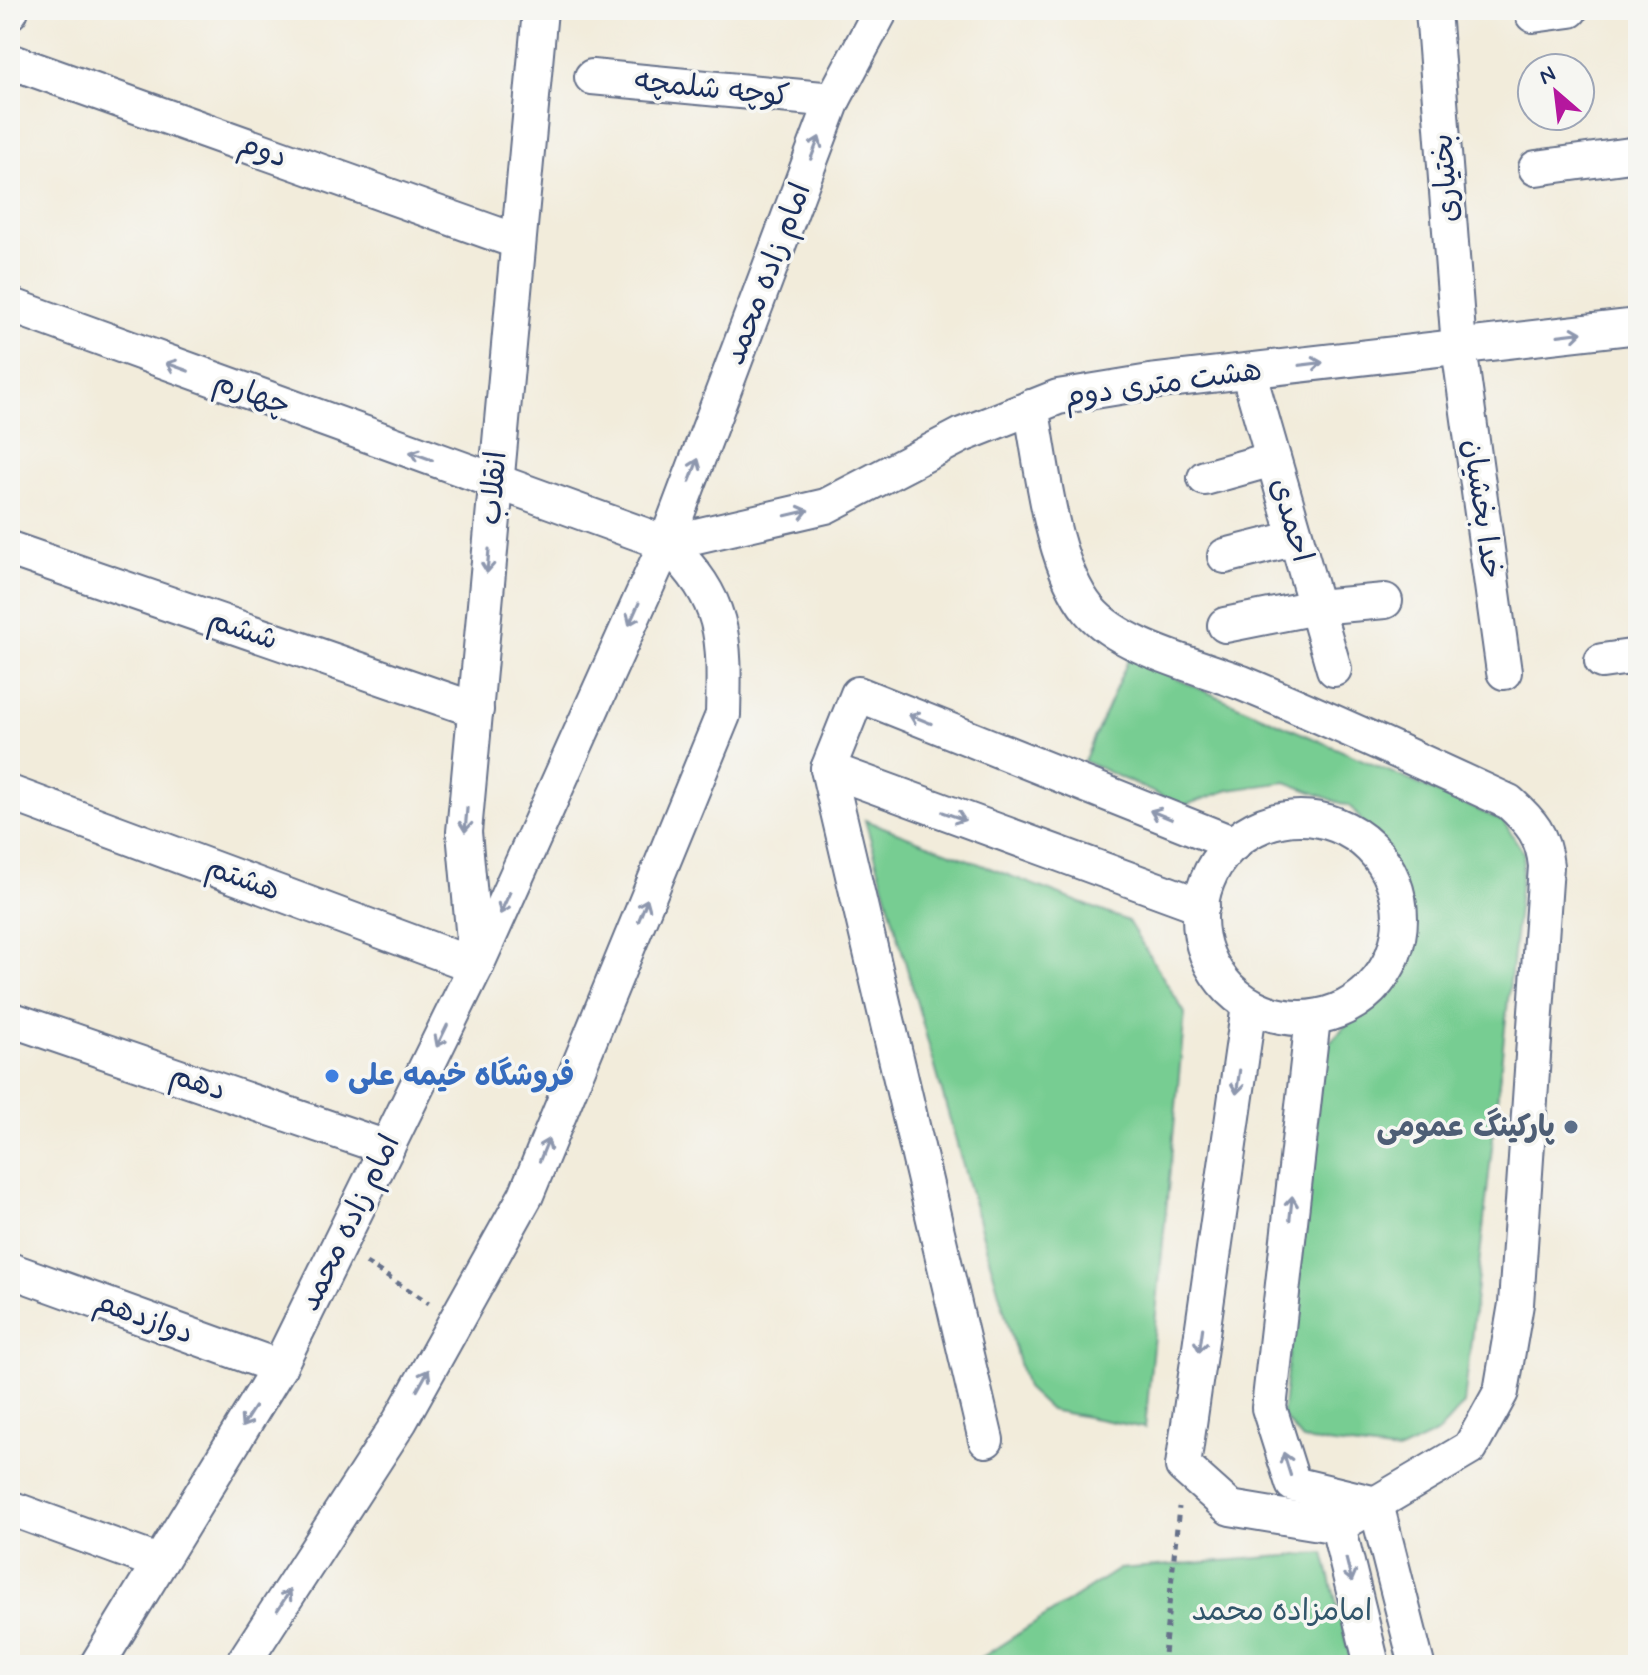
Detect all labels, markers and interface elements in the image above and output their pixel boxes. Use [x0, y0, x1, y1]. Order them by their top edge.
north arrow [1516, 52, 1596, 132]
text: N [1535, 60, 1561, 92]
street label: کوچه شلمچه [633, 61, 791, 117]
street label: دوم [233, 124, 293, 180]
street label: بختیاری [1423, 132, 1469, 224]
one-way arrow [809, 136, 823, 161]
street label: امام زاده محمد [715, 177, 822, 371]
one-way arrow [1557, 326, 1582, 341]
street label: هشت متری دوم [1062, 351, 1265, 419]
one-way arrow [1297, 356, 1324, 371]
one-way arrow [165, 358, 190, 373]
street label: چهارم [208, 362, 296, 427]
street label: خدا بخشیان [1453, 437, 1511, 581]
one-way arrow [409, 448, 434, 463]
street label: انقلاب [471, 449, 517, 527]
one-way arrow [688, 458, 702, 483]
street label: احمدی [1260, 473, 1322, 567]
one-way arrow [783, 505, 809, 520]
one-way arrow [480, 547, 495, 574]
street label: ششم [203, 600, 283, 661]
one-way arrow [626, 602, 641, 626]
one-way arrow [908, 711, 933, 725]
one-way arrow [458, 806, 473, 833]
one-way arrow [1149, 807, 1174, 822]
one-way arrow [941, 809, 966, 824]
street label: هشتم [200, 848, 285, 911]
one-way arrow [496, 890, 511, 914]
one-way arrow [636, 898, 651, 922]
one-way arrow [434, 1023, 449, 1047]
street label: دهم [165, 1055, 231, 1112]
place label: فروشگاه خیمه علی [348, 1056, 574, 1096]
marker: فروشگاه خیمه علی [323, 1067, 341, 1085]
one-way arrow [1230, 1069, 1245, 1095]
place label: پارکینگ عمومی [1376, 1107, 1555, 1147]
marker: پارکینگ عمومی [1562, 1118, 1580, 1136]
street label: امام زاده محمد [290, 1128, 411, 1318]
one-way arrow [538, 1138, 552, 1163]
one-way arrow [1284, 1196, 1299, 1222]
street label: دوازدهم [89, 1282, 199, 1356]
one-way arrow [1193, 1327, 1208, 1352]
one-way arrow [416, 1369, 432, 1392]
one-way arrow [239, 1405, 255, 1428]
one-way arrow [1278, 1452, 1293, 1477]
one-way arrow [1342, 1557, 1357, 1583]
one-way arrow [276, 1589, 293, 1611]
park label: امامزاده محمد [1192, 1592, 1372, 1631]

